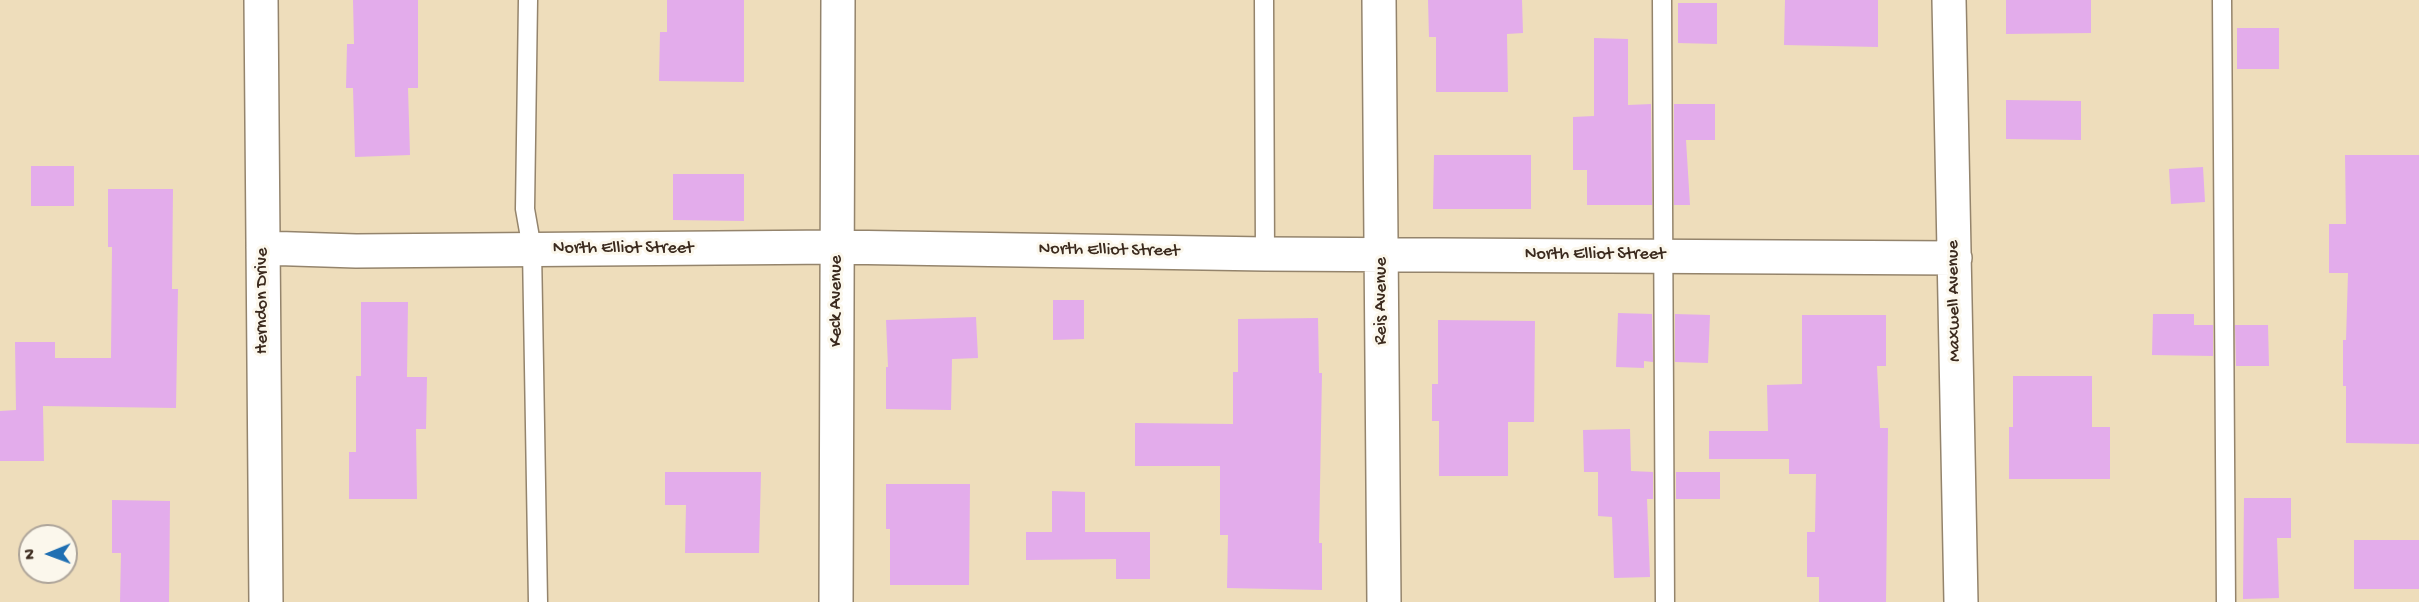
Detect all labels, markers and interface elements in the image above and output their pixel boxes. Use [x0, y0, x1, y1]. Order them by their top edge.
street label: North Elliot Street [553, 238, 693, 260]
street label: North Elliot Street [1038, 239, 1180, 263]
street label: Maxwell Avenue [1943, 240, 1967, 362]
street label: North Elliot Street [1525, 244, 1665, 266]
street label: Herndon Drive [252, 248, 274, 354]
street label: Keck Avenue [826, 255, 848, 347]
street label: Reis Avenue [1371, 257, 1393, 345]
north arrow [18, 524, 78, 584]
text: N [22, 549, 41, 560]

